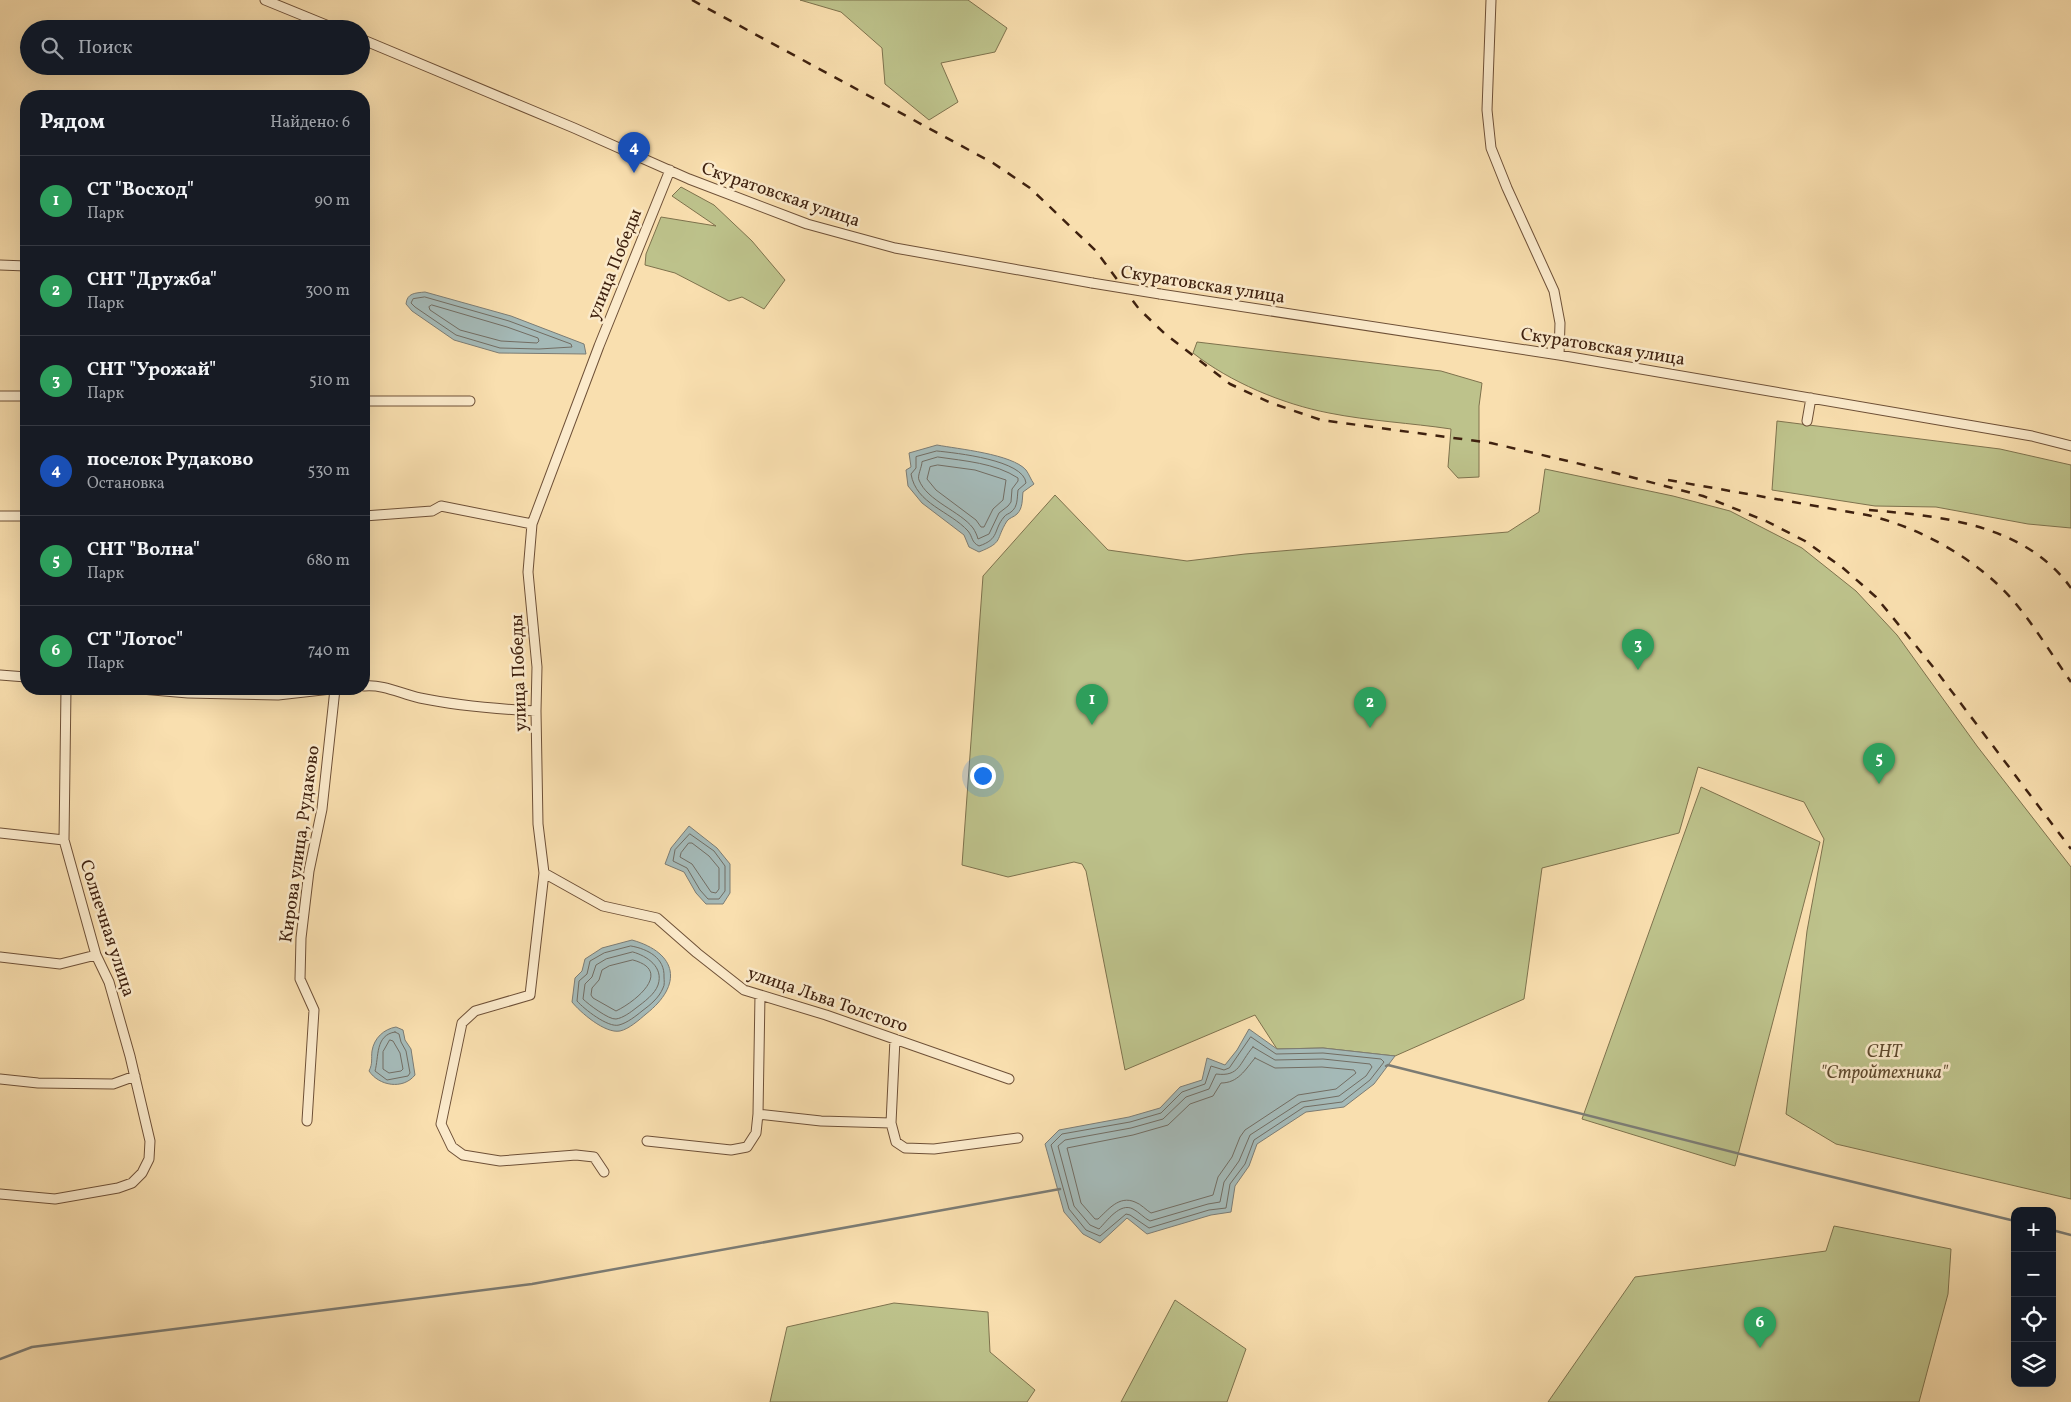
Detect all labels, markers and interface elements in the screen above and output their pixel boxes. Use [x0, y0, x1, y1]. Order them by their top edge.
search box [20, 20, 370, 75]
icon: search [38, 34, 66, 62]
text: Поиск [78, 35, 132, 61]
text: Рядом [40, 108, 105, 137]
text: Найдено: 6 [270, 112, 350, 134]
pin: 4 [618, 132, 650, 173]
street label: Скуратовская улица [698, 157, 863, 234]
text: СТ "Восход" [87, 177, 194, 203]
text: 1 [53, 190, 59, 212]
text: 90 m [314, 190, 350, 212]
text: Парк [87, 203, 124, 225]
street label: улица Победы [582, 205, 649, 324]
street label: Скуратовская улица [1119, 260, 1287, 311]
text: СНТ "Дружба" [87, 267, 217, 293]
text: 2 [52, 280, 60, 302]
text: 300 m [305, 280, 350, 302]
text: Парк [87, 293, 124, 315]
street label: Скуратовская улица [1519, 322, 1687, 373]
text: СНТ "Урожай" [87, 357, 216, 383]
text: 3 [52, 370, 60, 392]
text: 510 m [309, 370, 350, 392]
text: Парк [87, 383, 124, 405]
text: поселок Рудаково [87, 447, 253, 473]
text: 4 [51, 460, 61, 482]
text: 530 m [307, 460, 350, 482]
text: Остановка [87, 473, 165, 495]
text: СНТ "Волна" [87, 537, 200, 563]
text: 5 [52, 550, 60, 572]
text: 680 m [307, 550, 350, 572]
text: Парк [87, 563, 124, 585]
street label: улица Победы [505, 613, 534, 732]
text: СТ "Лотос" [87, 627, 183, 653]
pin: 3 [1622, 629, 1654, 670]
text: 6 [52, 640, 60, 662]
text: 740 m [308, 640, 350, 662]
text: Парк [87, 653, 124, 675]
pin: 1 [1076, 684, 1108, 725]
pin: 2 [1354, 687, 1386, 728]
pin: 5 [1863, 743, 1895, 784]
street label: Кирова улица, Рудаково [274, 744, 327, 944]
your location [970, 763, 996, 789]
street label: Солнечная улица [73, 857, 141, 1000]
street label: улица Льва Толстого [744, 961, 911, 1040]
park label: СНТ "Стройтехника" [1820, 1040, 1949, 1086]
map controls [2011, 1207, 2056, 1387]
button: + [2011, 1207, 2056, 1252]
button: − [2011, 1252, 2056, 1297]
button: locate [2011, 1297, 2056, 1342]
pin: 6 [1744, 1307, 1776, 1348]
button: layers [2011, 1342, 2056, 1387]

